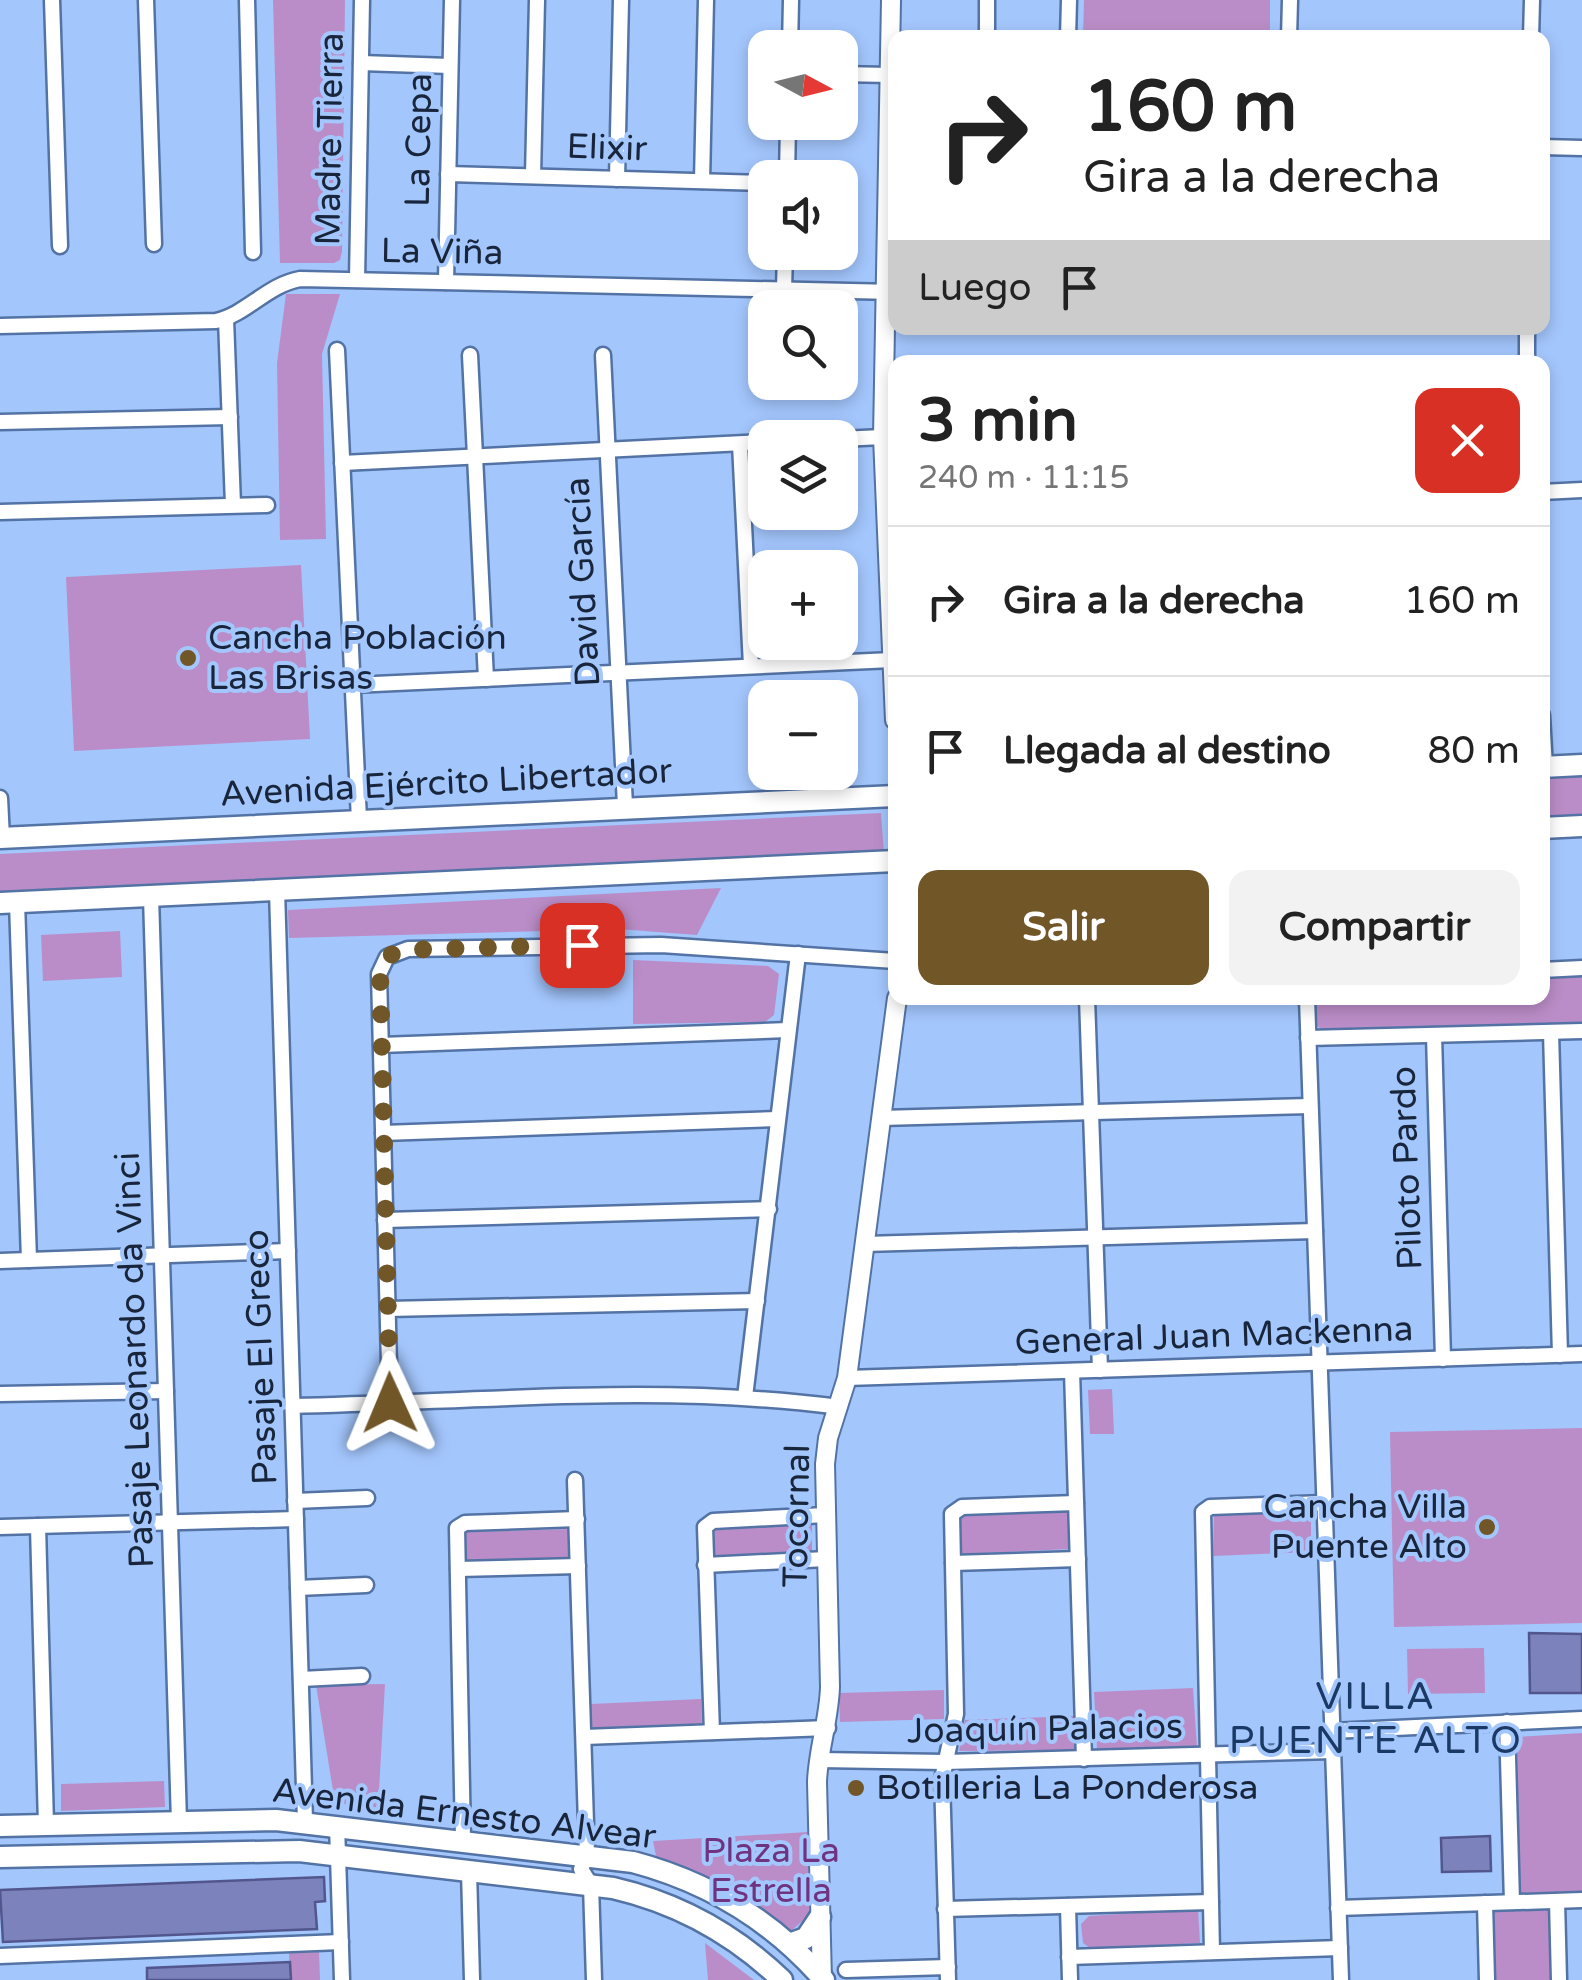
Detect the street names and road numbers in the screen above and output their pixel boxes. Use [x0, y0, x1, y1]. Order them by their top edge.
street label: Madre Tierra [307, 32, 353, 246]
street label: La Cepa [397, 73, 441, 207]
street label: Elixir [566, 126, 649, 170]
street label: La Viña [380, 230, 504, 274]
street label: David García [557, 476, 609, 688]
street label: Avenida Ejército Libertador [219, 750, 674, 816]
street label: Piloto Pardo [1382, 1065, 1432, 1271]
street label: Pasaje Leonardo da Vinci [107, 1151, 163, 1569]
street label: Pasaje El Greco [236, 1229, 286, 1485]
street label: General Juan Mackenna [1014, 1308, 1414, 1364]
street label: Tocornal [775, 1444, 819, 1588]
street label: Joaquín Palacios [907, 1706, 1183, 1752]
street label: Avenida Ernesto Alvear [270, 1770, 659, 1858]

